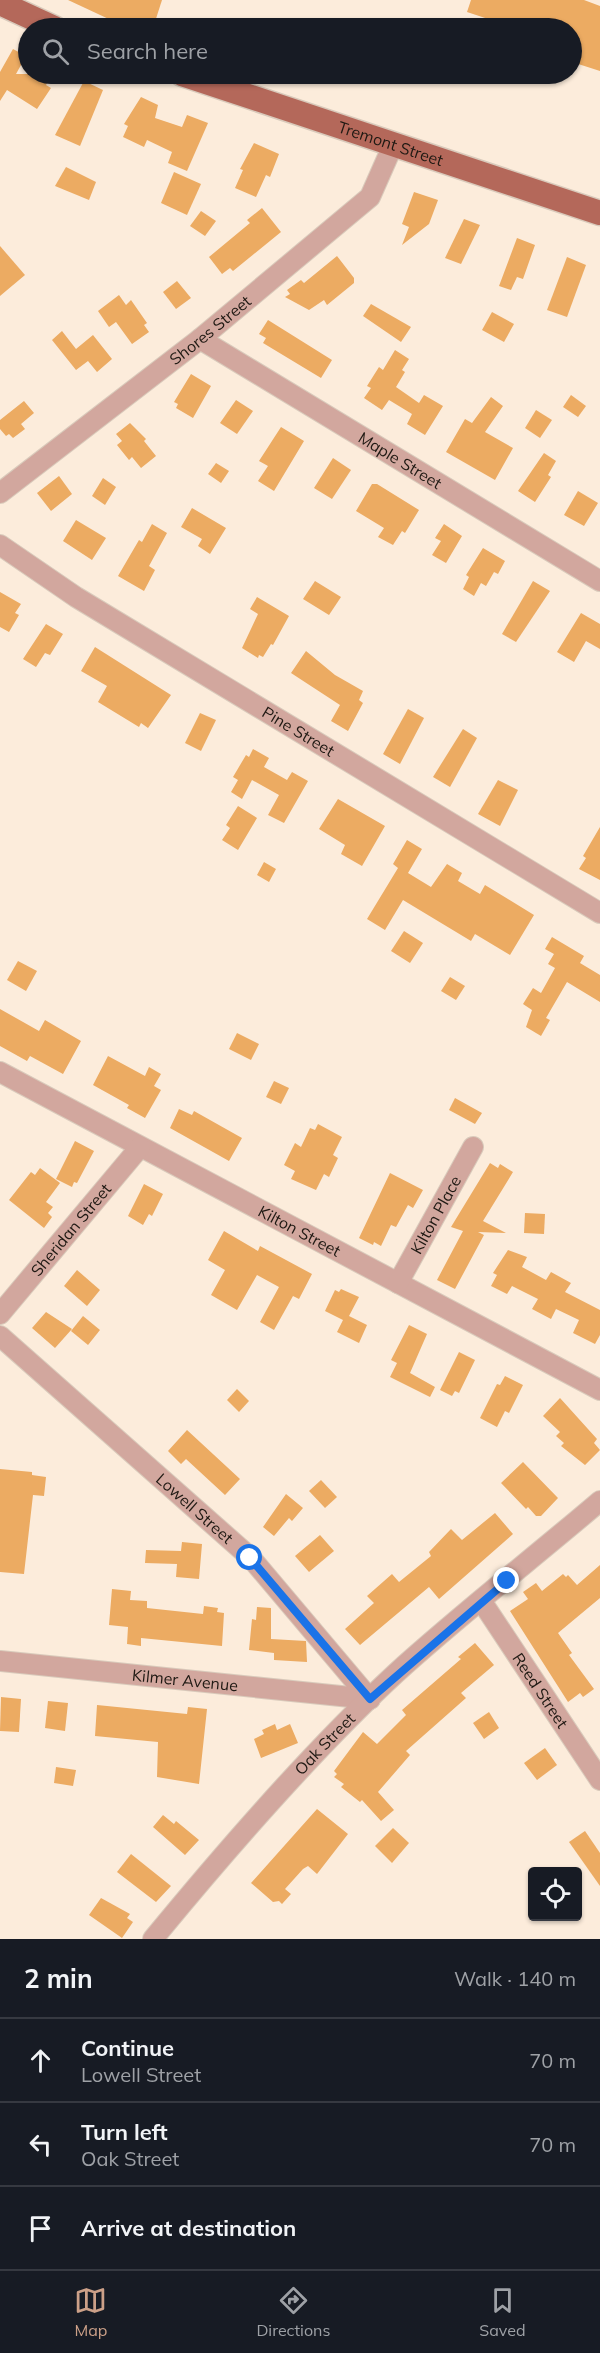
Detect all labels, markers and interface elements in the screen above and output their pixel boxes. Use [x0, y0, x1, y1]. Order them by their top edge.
search box [18, 18, 582, 84]
icon: search [39, 35, 72, 68]
text: Search here [87, 37, 208, 65]
street label: Tremont Street [336, 117, 446, 170]
street label: Shores Street [165, 291, 255, 369]
street label: Maple Street [355, 427, 446, 493]
street label: Pine Street [259, 702, 339, 761]
street label: Kilton Place [406, 1172, 465, 1257]
street label: Sheridan Street [26, 1179, 115, 1280]
street label: Kilton Street [255, 1201, 344, 1261]
street label: Lowell Street [152, 1469, 238, 1548]
route start [236, 1544, 262, 1570]
route end [493, 1567, 519, 1593]
street label: Reed Street [508, 1649, 573, 1732]
street label: Kilmer Avenue [131, 1665, 239, 1695]
street label: Oak Street [290, 1708, 359, 1779]
map controls [528, 1867, 582, 1921]
button: locate [528, 1867, 582, 1921]
text: 2 min [24, 1962, 93, 1995]
text: Walk · 140 m [454, 1966, 576, 1991]
text: Continue [81, 2034, 174, 2062]
icon: ahead [24, 2044, 57, 2077]
text: 70 m [529, 2048, 576, 2073]
text: Lowell Street [81, 2062, 201, 2087]
text: Turn left [81, 2118, 168, 2146]
icon: left [24, 2128, 57, 2161]
text: 70 m [529, 2132, 576, 2157]
text: Oak Street [81, 2146, 179, 2171]
icon: arrive [24, 2212, 57, 2245]
text: Arrive at destination [81, 2214, 296, 2242]
tab: Map [74, 2284, 107, 2340]
tab: Directions [256, 2284, 330, 2340]
tab: Saved [479, 2284, 526, 2340]

